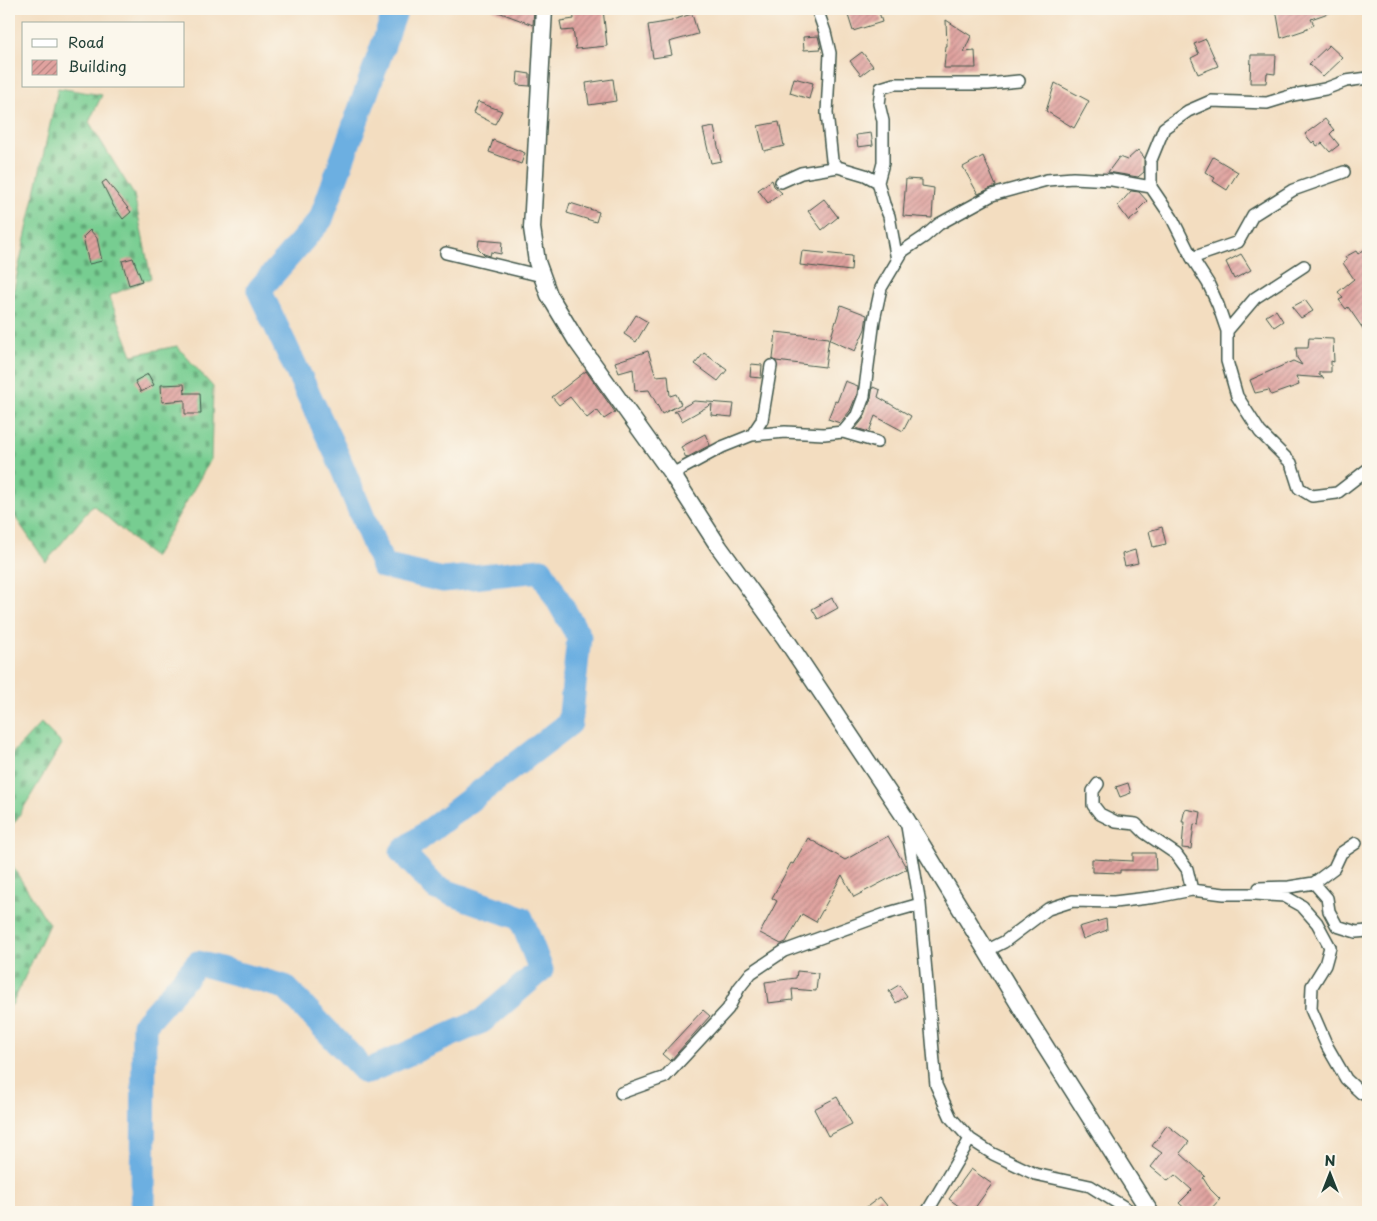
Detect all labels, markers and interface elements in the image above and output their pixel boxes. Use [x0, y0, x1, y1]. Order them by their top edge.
legend [22, 22, 185, 88]
text: Road [68, 30, 104, 53]
text: Building [68, 54, 127, 77]
north arrow [1304, 1148, 1354, 1198]
text: N [1324, 1150, 1336, 1171]

